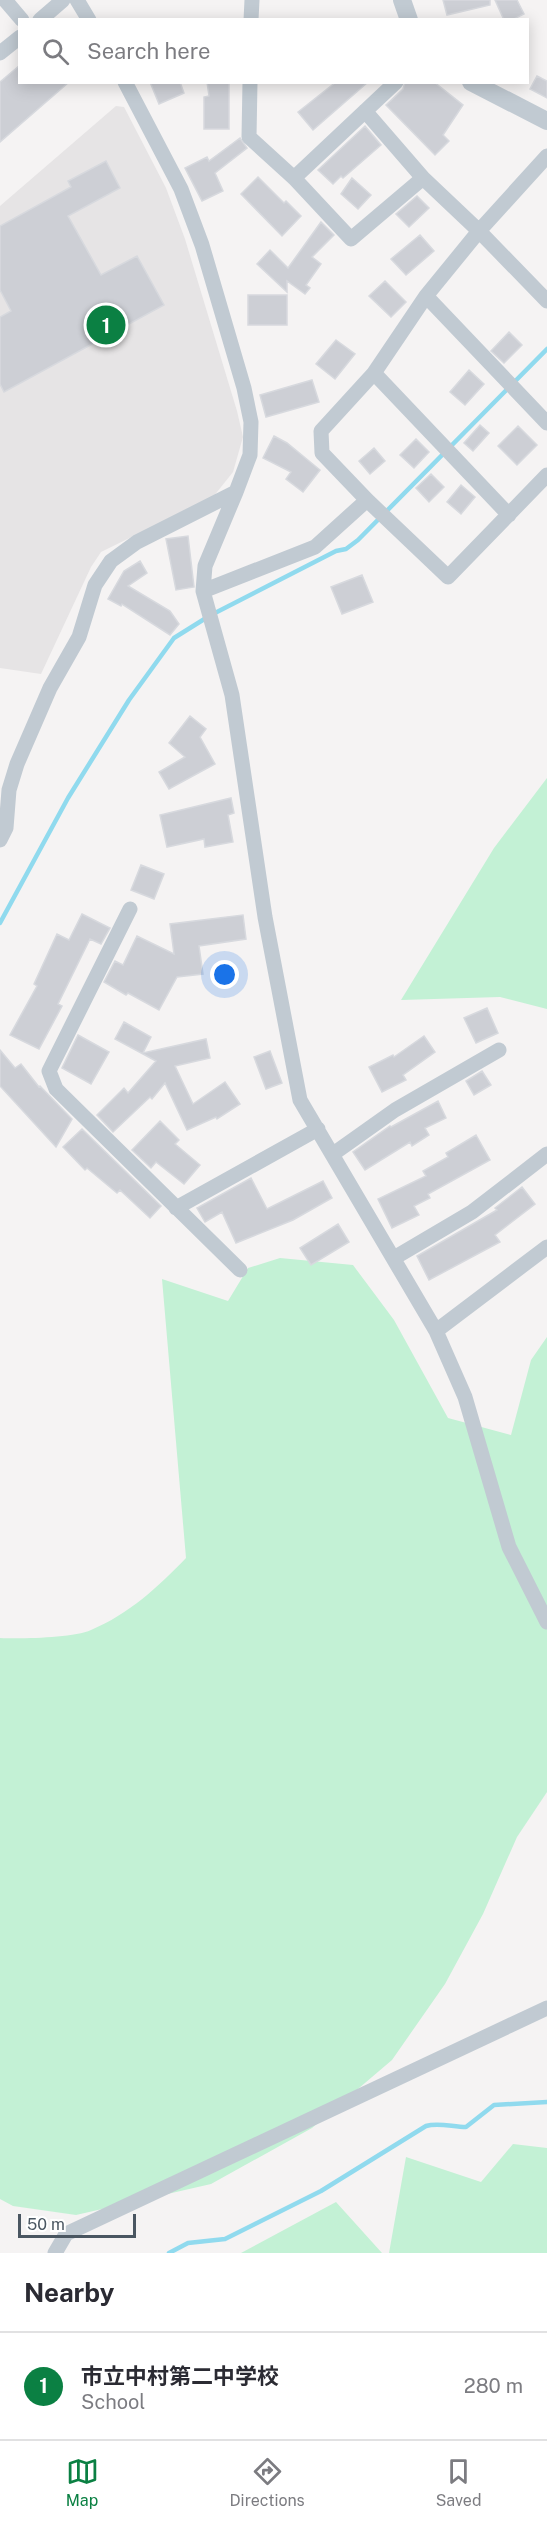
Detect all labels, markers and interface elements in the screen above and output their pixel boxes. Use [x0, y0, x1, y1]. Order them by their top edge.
search box [18, 18, 529, 84]
icon: search [39, 35, 72, 68]
text: Search here [87, 38, 211, 64]
pin: 1 [86, 302, 126, 348]
your location [210, 960, 239, 989]
scale bar [18, 2211, 136, 2238]
text: 50 m [27, 2215, 65, 2234]
text: Nearby [24, 2277, 114, 2308]
text: 市立中村第二中学校 [81, 2363, 279, 2389]
text: 1 [39, 2374, 48, 2398]
text: 280 m [464, 2374, 523, 2398]
text: School [81, 2390, 145, 2414]
tab: Map [66, 2455, 99, 2510]
tab: Directions [230, 2455, 305, 2510]
tab: Saved [436, 2455, 481, 2510]

